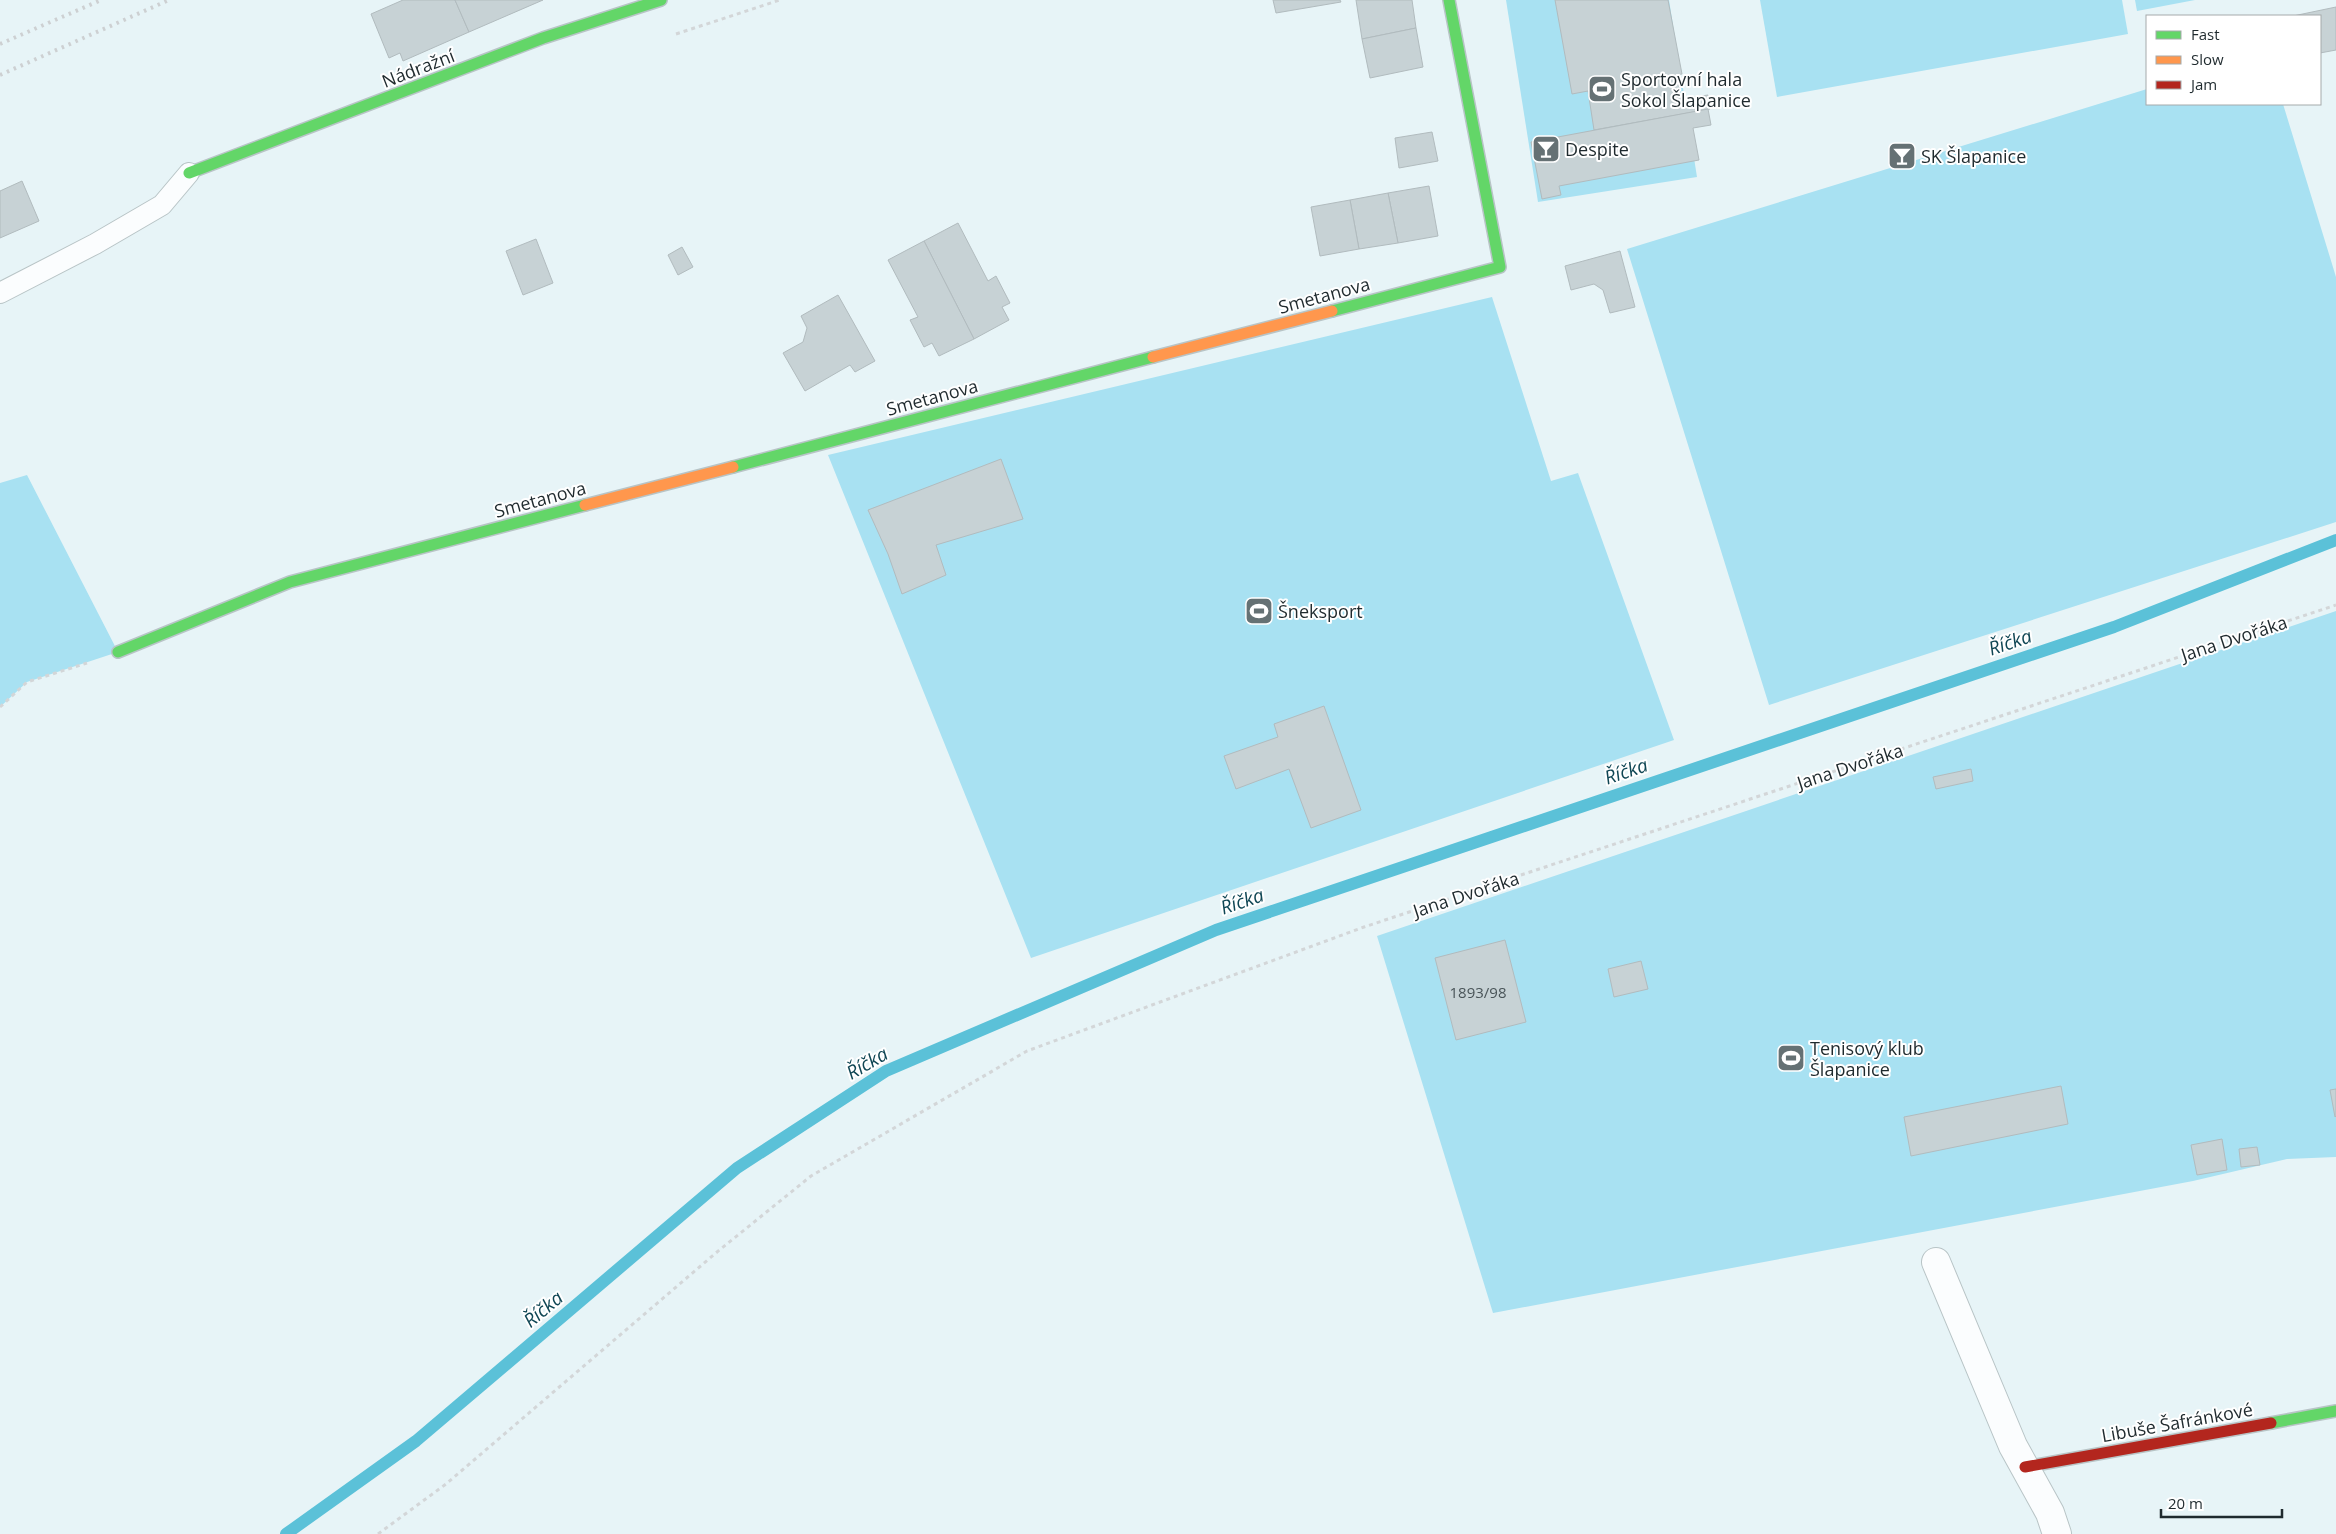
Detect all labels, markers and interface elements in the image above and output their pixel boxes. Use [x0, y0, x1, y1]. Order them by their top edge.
legend [2146, 15, 2321, 105]
text: Fast [2191, 24, 2220, 44]
street label: Nádražní [378, 43, 458, 93]
text: Slow [2191, 49, 2224, 69]
place label: Sportovní hala Sokol Šlapanice [1621, 67, 1751, 112]
sports icon: Sportovní hala Sokol Šlapanice [1587, 74, 1617, 104]
text: Jam [2189, 74, 2217, 94]
bar icon: Despite [1531, 134, 1561, 164]
place label: Despite [1565, 137, 1629, 161]
bar icon: SK Šlapanice [1887, 141, 1917, 171]
place label: SK Šlapanice [1921, 144, 2026, 168]
street label: Smetanova [1276, 271, 1372, 319]
street label: Smetanova [884, 373, 980, 421]
street label: Smetanova [492, 475, 588, 523]
sports icon: Šneksport [1244, 596, 1274, 626]
place label: Šneksport [1278, 599, 1363, 623]
street label: Jana Dvořáka [2176, 610, 2290, 667]
water label: Říčka [1985, 622, 2035, 662]
street label: Jana Dvořáka [1792, 738, 1906, 795]
water label: Říčka [1601, 751, 1651, 791]
street label: Jana Dvořáka [1408, 866, 1522, 923]
water label: Říčka [1217, 881, 1267, 921]
house number: 1893/98 [1450, 982, 1506, 1002]
place label: Tenisový klub Šlapanice [1810, 1036, 1924, 1081]
water label: Říčka [841, 1041, 893, 1085]
sports icon: Tenisový klub Šlapanice [1776, 1043, 1806, 1073]
water label: Říčka [518, 1285, 569, 1333]
street label: Libuše Šafránkové [2100, 1397, 2254, 1447]
scale bar [2161, 1486, 2282, 1518]
text: 20 m [2168, 1493, 2203, 1513]

